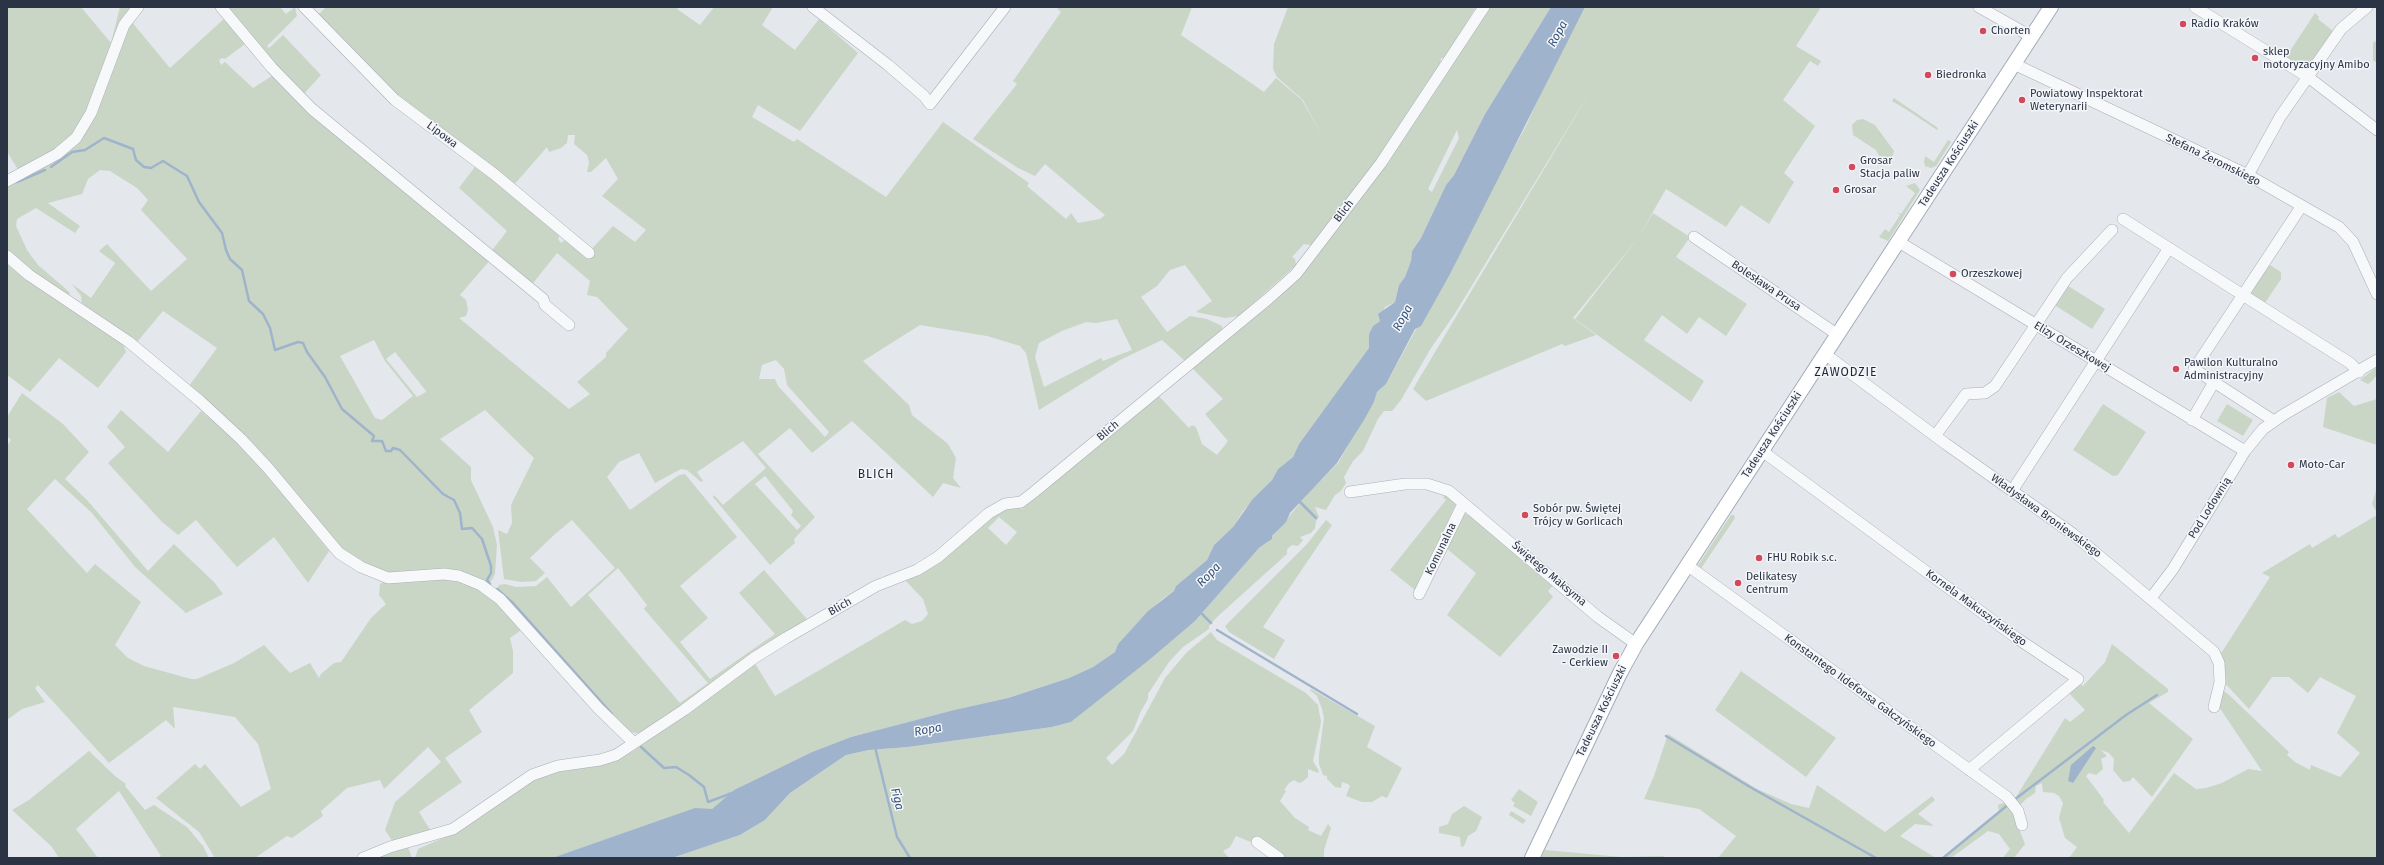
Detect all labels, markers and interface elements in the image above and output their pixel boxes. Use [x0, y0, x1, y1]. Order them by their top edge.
place label: Radio Kraków [2191, 17, 2259, 31]
water label: Ropa [1545, 18, 1571, 50]
marker: Radio Kraków [2178, 19, 2188, 29]
place label: Chorten [1991, 24, 2030, 38]
marker: Chorten [1978, 26, 1988, 36]
place label: sklep motoryzacyjny Amibo [2263, 45, 2370, 71]
marker: sklep motoryzacyjny Amibo [2250, 53, 2260, 63]
place label: Biedronka [1936, 68, 1987, 82]
marker: Biedronka [1923, 70, 1933, 80]
place label: Powiatowy Inspektorat Weterynarii [2030, 87, 2143, 113]
marker: Powiatowy Inspektorat Weterynarii [2017, 95, 2027, 105]
street label: Tadeusza Kościuszki [1916, 118, 1982, 210]
street label: Lipowa [424, 119, 460, 151]
street label: Stefana Żeromskiego [2164, 131, 2262, 189]
place label: Grosar Stacja paliw [1860, 154, 1920, 180]
marker: Grosar Stacja paliw [1847, 162, 1857, 172]
place label: Grosar [1844, 183, 1877, 197]
marker: Grosar [1831, 185, 1841, 195]
street label: Blich [1331, 197, 1357, 225]
street label: Bolesława Prusa [1729, 258, 1803, 314]
place label: Orzeszkowej [1961, 267, 2022, 281]
marker: Orzeszkowej [1948, 269, 1958, 279]
water label: Ropa [1390, 302, 1416, 334]
street label: Elizy Orzeszkowej [2031, 319, 2113, 375]
place label: Pawilon Kulturalno Administracyjny [2184, 356, 2278, 382]
marker: Pawilon Kulturalno Administracyjny [2171, 364, 2181, 374]
district label: ZAWODZIE [1814, 366, 1878, 380]
street label: Tadeusza Kościuszki [1739, 389, 1805, 481]
street label: Blich [1094, 418, 1122, 444]
place label: Moto-Car [2299, 458, 2345, 472]
marker: Moto-Car [2286, 460, 2296, 470]
district label: BLICH [858, 468, 894, 482]
street label: Władysława Broniewskiego [1988, 471, 2104, 561]
street label: Pod Lodownią [2186, 475, 2234, 541]
place label: Sobór pw. Świętej Trójcy w Gorlicach [1533, 502, 1623, 528]
marker: Sobór pw. Świętej Trójcy w Gorlicach [1520, 510, 1530, 520]
street label: Komunalna [1423, 521, 1459, 577]
street label: Świętego Maksyma [1509, 539, 1589, 609]
place label: FHU Robik s.c. [1767, 551, 1837, 565]
marker: FHU Robik s.c. [1754, 553, 1764, 563]
water label: Ropa [1194, 560, 1224, 590]
street label: Kornela Makuszyńskiego [1923, 567, 2029, 649]
place label: Delikatesy Centrum [1746, 570, 1797, 596]
marker: Delikatesy Centrum [1733, 578, 1743, 588]
street label: Blich [826, 595, 854, 619]
street label: Konstantego Ildefonsa Gałczyńskiego [1781, 631, 1939, 751]
place label: Zawodzie II - Cerkiew [1552, 643, 1608, 669]
marker: Zawodzie II - Cerkiew [1611, 651, 1621, 661]
street label: Tadeusza Kościuszki [1574, 663, 1630, 759]
water label: Ropa [913, 720, 943, 740]
water label: Figa [887, 786, 907, 812]

